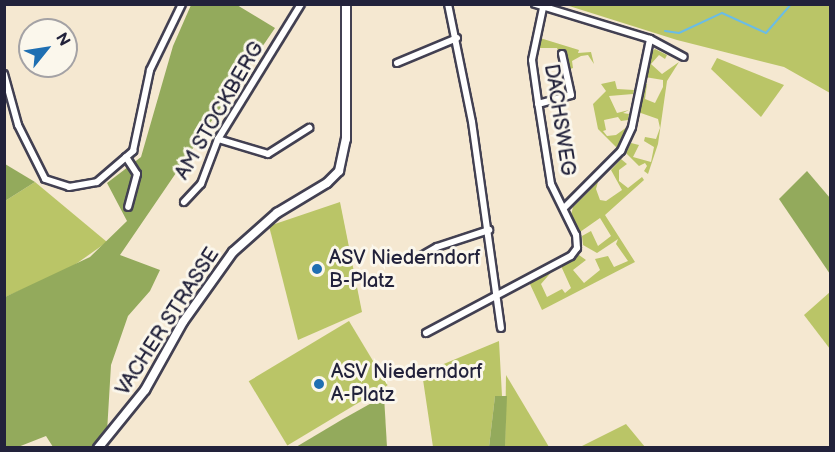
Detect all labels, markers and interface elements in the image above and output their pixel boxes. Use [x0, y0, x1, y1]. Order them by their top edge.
north arrow [18, 18, 78, 78]
text: N [51, 30, 74, 50]
street label: AM STOCKBERG [171, 38, 269, 184]
street label: DACHSWEG [538, 62, 580, 178]
street label: VACHER STRASSE [111, 244, 225, 400]
place label: ASV Niederndorf B-Platz [329, 246, 481, 293]
marker: ASV Niederndorf B-Platz [310, 262, 324, 276]
place label: ASV Niederndorf A-Platz [331, 360, 483, 407]
marker: ASV Niederndorf A-Platz [312, 377, 326, 391]

